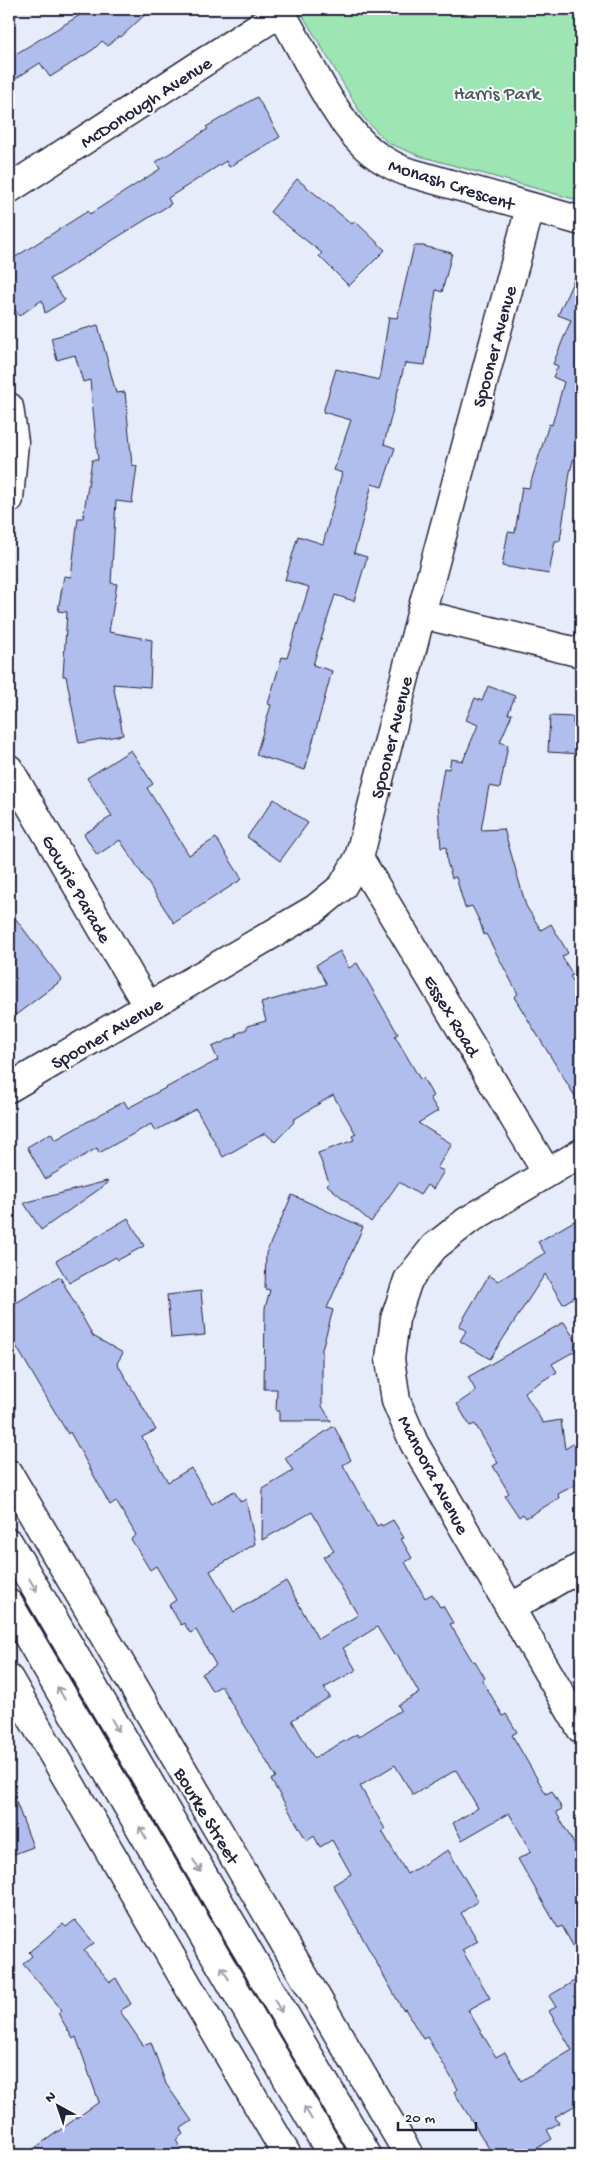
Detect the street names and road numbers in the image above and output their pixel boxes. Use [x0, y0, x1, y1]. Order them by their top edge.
street label: McDonough Avenue [77, 53, 217, 155]
street label: Monash Crescent [385, 155, 519, 218]
street label: Spooner Avenue [469, 283, 524, 410]
street label: Spooner Avenue [367, 674, 420, 801]
street label: Gowrie Parade [35, 832, 115, 948]
street label: Essex Road [417, 972, 484, 1064]
street label: Spooner Avenue [48, 994, 168, 1076]
street label: Manoora Avenue [391, 1412, 473, 1539]
street label: Bourke Street [167, 1763, 244, 1871]

